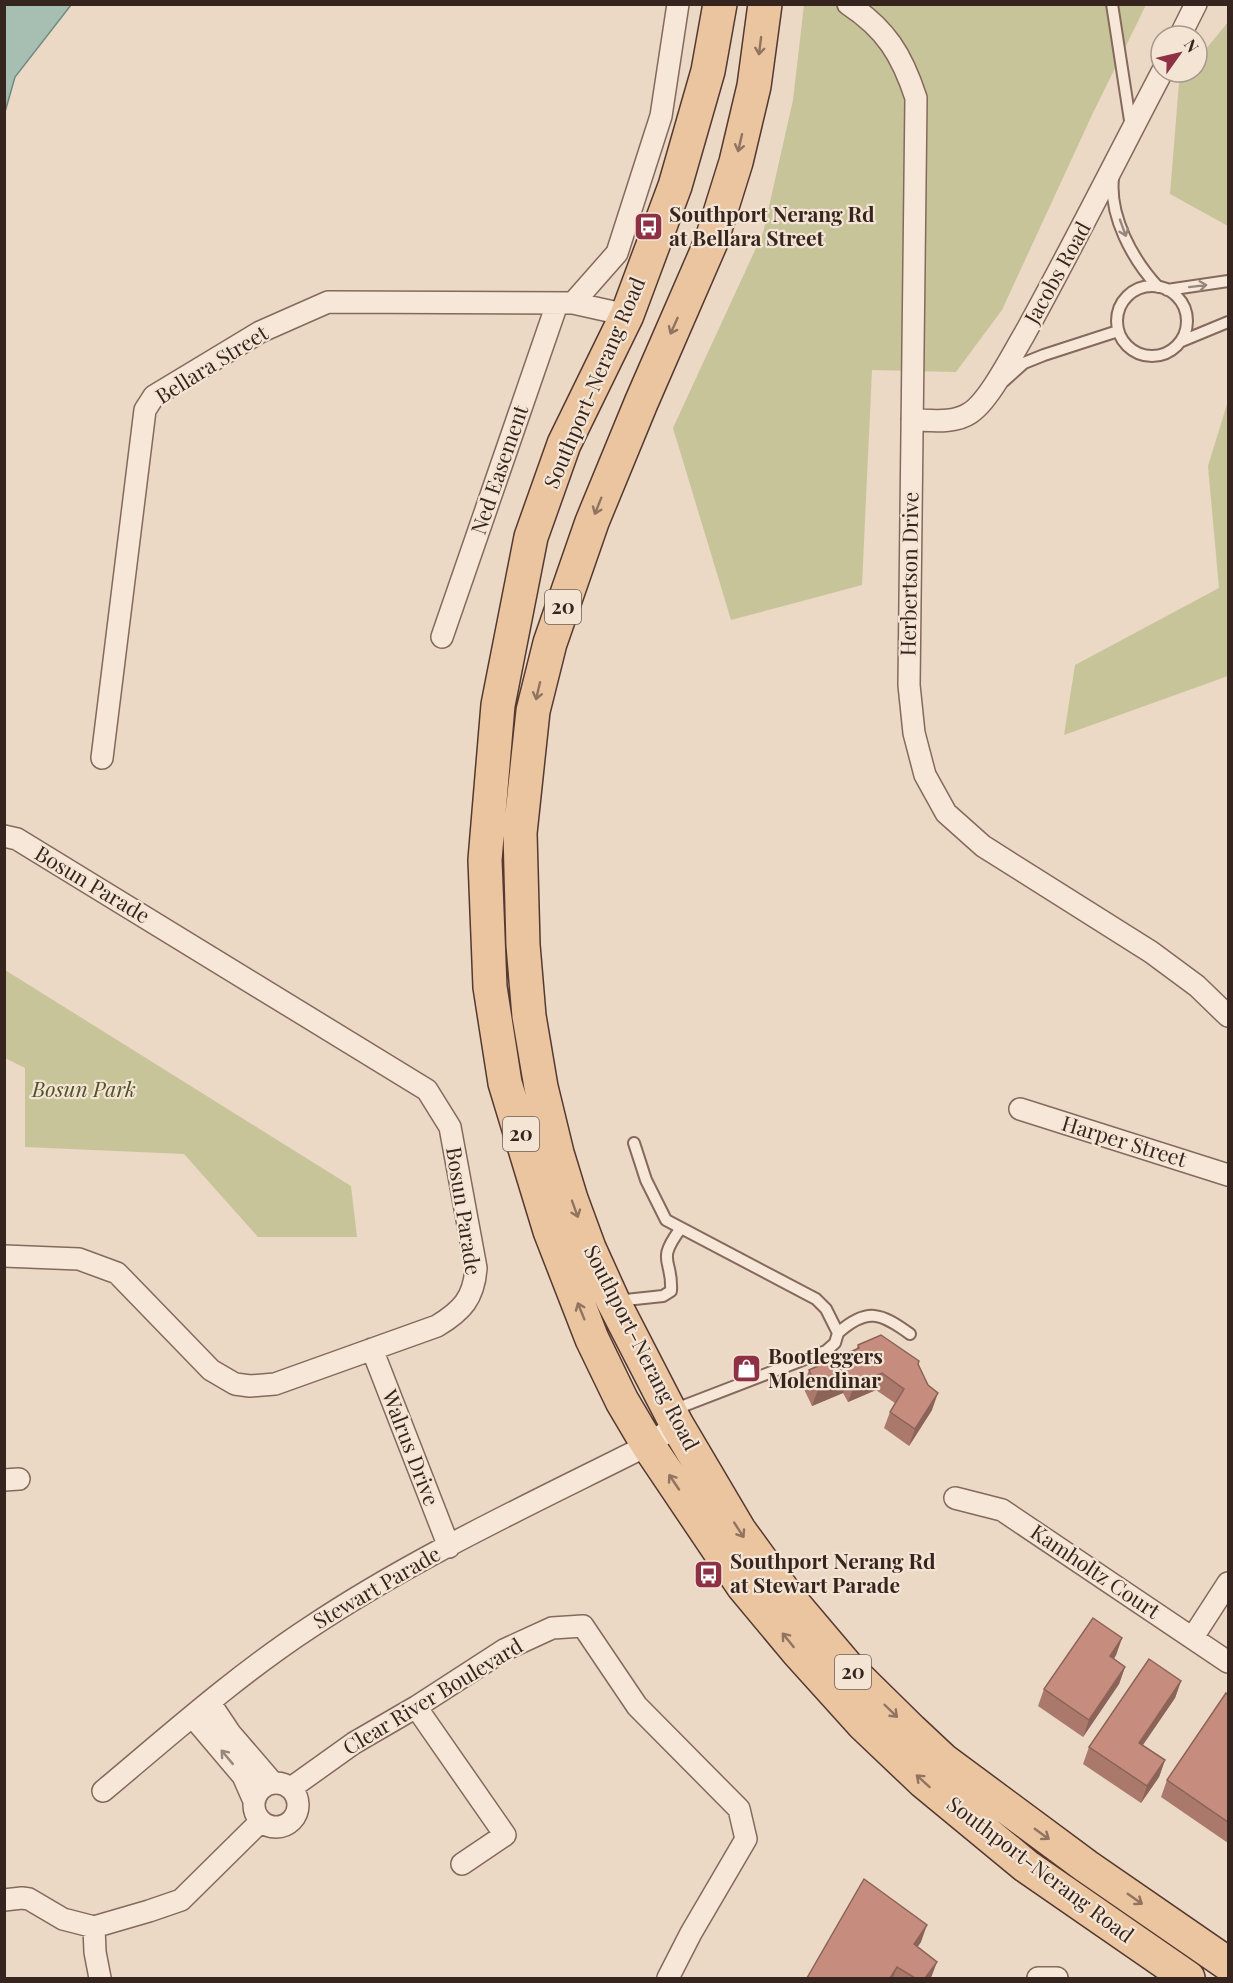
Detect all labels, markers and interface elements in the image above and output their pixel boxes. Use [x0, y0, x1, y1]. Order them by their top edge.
north arrow [1149, 24, 1209, 84]
one-way arrow [754, 35, 765, 55]
text: N [1180, 35, 1204, 56]
one-way arrow [734, 133, 746, 152]
place label: Southport Nerang Rd at Bellara Street [669, 199, 875, 251]
bus stop icon: Southport Nerang Rd at Bellara Street [632, 211, 664, 243]
street label: Jacobs Road [1016, 216, 1096, 329]
one-way arrow [1118, 218, 1129, 237]
street label: Southport-Nerang Road [536, 272, 650, 492]
one-way arrow [1187, 280, 1207, 291]
street label: Bellara Street [150, 317, 273, 409]
one-way arrow [668, 317, 679, 335]
street label: Ned Easement [463, 400, 534, 538]
street label: Herbertson Drive [893, 492, 923, 656]
one-way arrow [592, 496, 603, 515]
road number: 20 [545, 590, 581, 624]
one-way arrow [531, 681, 543, 700]
street label: Bosun Parade [30, 838, 156, 929]
park label: Bosun Park [31, 1074, 136, 1102]
street label: Harper Street [1059, 1108, 1191, 1172]
road number: 20 [503, 1117, 539, 1151]
street label: Bosun Parade [441, 1145, 489, 1277]
one-way arrow [570, 1199, 581, 1218]
street label: Southport-Nerang Road [579, 1240, 707, 1455]
one-way arrow [575, 1303, 586, 1321]
place label: Bootleggers Molendinar [768, 1341, 883, 1393]
shop icon: Bootleggers Molendinar [731, 1353, 763, 1385]
street label: Walrus Drive [377, 1384, 447, 1509]
one-way arrow [667, 1474, 680, 1491]
street label: Kamholtz Court [1026, 1517, 1167, 1624]
one-way arrow [734, 1521, 746, 1538]
street label: Stewart Parade [307, 1538, 445, 1634]
place label: Southport Nerang Rd at Stewart Parade [730, 1546, 936, 1598]
bus stop icon: Southport Nerang Rd at Stewart Parade [693, 1558, 725, 1590]
street label: Clear River Boulevard [337, 1631, 527, 1760]
one-way arrow [781, 1632, 794, 1648]
road number: 20 [835, 1655, 871, 1689]
one-way arrow [884, 1704, 899, 1719]
one-way arrow [220, 1749, 233, 1765]
one-way arrow [915, 1774, 930, 1788]
street label: Southport-Nerang Road [942, 1789, 1140, 1948]
one-way arrow [1034, 1828, 1050, 1840]
one-way arrow [1126, 1893, 1142, 1905]

